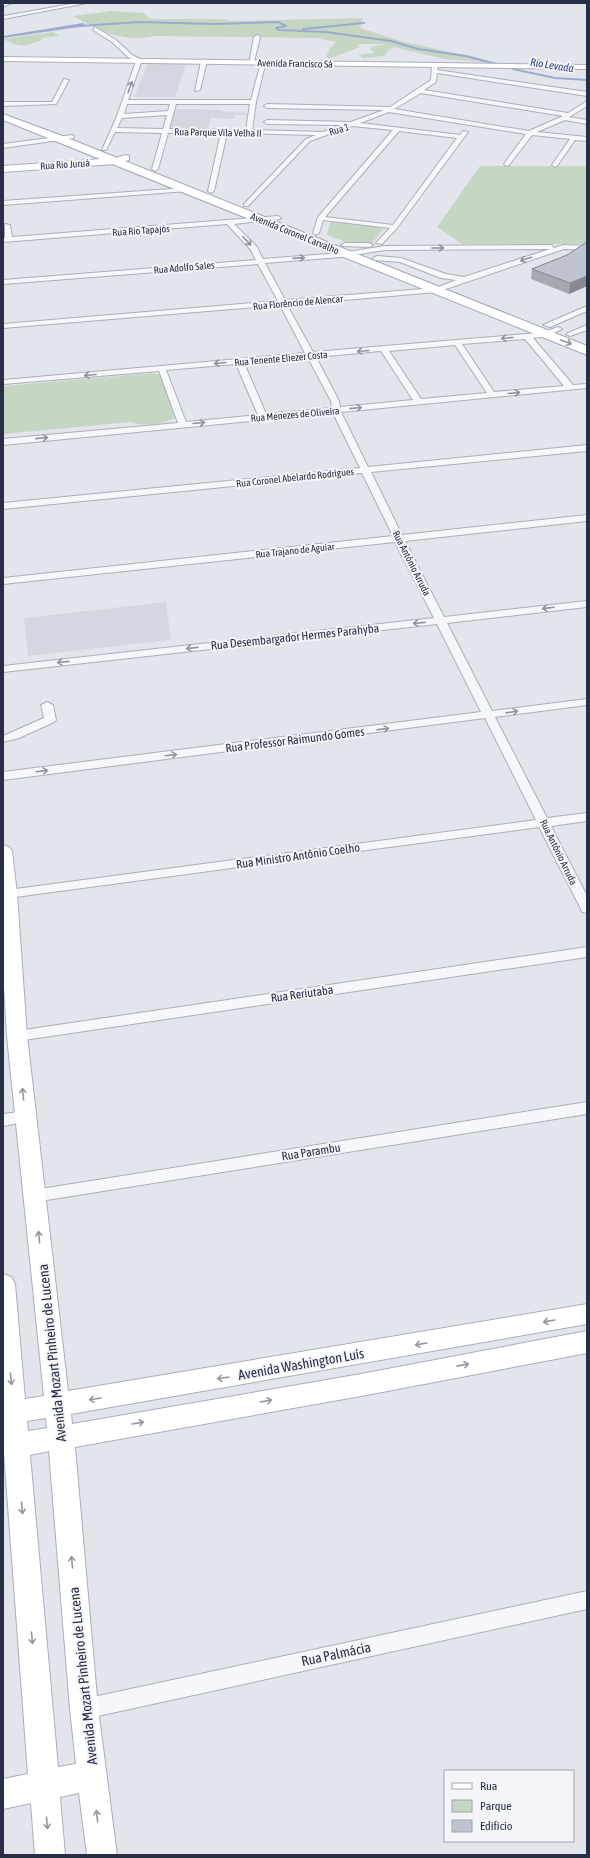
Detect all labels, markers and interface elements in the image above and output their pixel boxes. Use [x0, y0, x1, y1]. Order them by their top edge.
water label: Rio Levada [529, 56, 575, 74]
street label: Avenida Francisco Sá [257, 57, 333, 70]
one-way arrow [126, 82, 134, 94]
street label: Rua 1 [328, 121, 351, 138]
street label: Rua Parque Vila Velha II [174, 126, 262, 139]
street label: Rua Rio Juruá [40, 157, 91, 172]
street label: Avenida Coronel Carvalho [249, 211, 341, 256]
street label: Rua Rio Tapajós [112, 223, 171, 238]
one-way arrow [242, 236, 252, 246]
one-way arrow [431, 244, 444, 252]
one-way arrow [292, 255, 305, 262]
one-way arrow [519, 256, 532, 263]
street label: Rua Adolfo Sales [153, 259, 215, 276]
street label: Rua Florêncio de Alencar [253, 293, 345, 312]
one-way arrow [501, 334, 514, 342]
one-way arrow [560, 339, 572, 347]
one-way arrow [357, 347, 370, 355]
street label: Rua Tenente Eliezer Costa [234, 349, 328, 368]
one-way arrow [214, 360, 227, 367]
one-way arrow [84, 371, 97, 378]
one-way arrow [507, 389, 520, 396]
one-way arrow [349, 404, 362, 412]
street label: Rua Menezes de Oliveira [250, 405, 340, 424]
one-way arrow [192, 419, 205, 426]
one-way arrow [35, 434, 48, 442]
street label: Rua Coronel Abelardo Rodrigues [236, 466, 355, 489]
street label: Rua Antônio Arruda [390, 529, 433, 598]
street label: Rua Trajano de Aguiar [255, 541, 336, 560]
one-way arrow [542, 604, 555, 612]
one-way arrow [413, 619, 426, 627]
street label: Rua Desembargador Hermes Parahyba [210, 621, 380, 653]
one-way arrow [186, 644, 199, 652]
one-way arrow [57, 658, 70, 666]
one-way arrow [505, 708, 518, 716]
street label: Rua Professor Raimundo Gomes [225, 725, 365, 755]
one-way arrow [376, 725, 389, 733]
one-way arrow [164, 751, 177, 759]
one-way arrow [35, 767, 48, 775]
street label: Rua Antônio Arruda [538, 818, 579, 887]
street label: Rua Ministro Antônio Coelho [235, 840, 361, 872]
street label: Rua Reriutaba [270, 983, 334, 1005]
one-way arrow [20, 1088, 27, 1101]
street label: Rua Parambu [281, 1140, 342, 1164]
one-way arrow [35, 1231, 43, 1244]
street label: Avenida Mozart Pinheiro de Lucena [35, 1263, 69, 1443]
one-way arrow [542, 1317, 555, 1325]
one-way arrow [414, 1340, 427, 1348]
street label: Avenida Washington Luís [237, 1345, 365, 1383]
one-way arrow [456, 1361, 469, 1369]
one-way arrow [7, 1372, 15, 1385]
one-way arrow [217, 1374, 230, 1382]
one-way arrow [89, 1395, 102, 1403]
one-way arrow [259, 1397, 272, 1405]
one-way arrow [131, 1419, 144, 1427]
one-way arrow [19, 1501, 26, 1514]
one-way arrow [68, 1556, 75, 1569]
street label: Avenida Mozart Pinheiro de Lucena [66, 1586, 100, 1766]
one-way arrow [29, 1631, 36, 1644]
street label: Rua Palmácia [300, 1639, 372, 1669]
legend [444, 1770, 574, 1842]
text: Rua [480, 1779, 497, 1793]
text: Parque [480, 1799, 512, 1813]
one-way arrow [93, 1810, 101, 1823]
one-way arrow [44, 1816, 51, 1829]
text: Edifício [480, 1819, 513, 1833]

